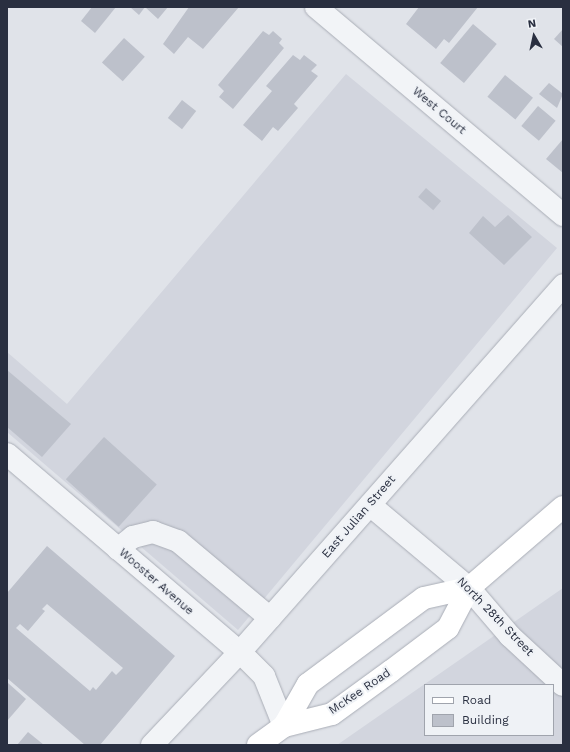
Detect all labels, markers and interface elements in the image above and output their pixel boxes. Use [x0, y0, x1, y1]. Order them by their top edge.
north arrow [514, 16, 554, 56]
text: N [527, 17, 537, 31]
street label: West Court [409, 84, 469, 138]
street label: East Julian Street [319, 473, 399, 561]
street label: Wooster Avenue [115, 545, 197, 619]
street label: North 28th Street [454, 575, 536, 659]
street label: McKee Road [326, 666, 394, 718]
legend [424, 684, 554, 736]
text: Road [462, 693, 491, 707]
text: Building [462, 713, 509, 727]

